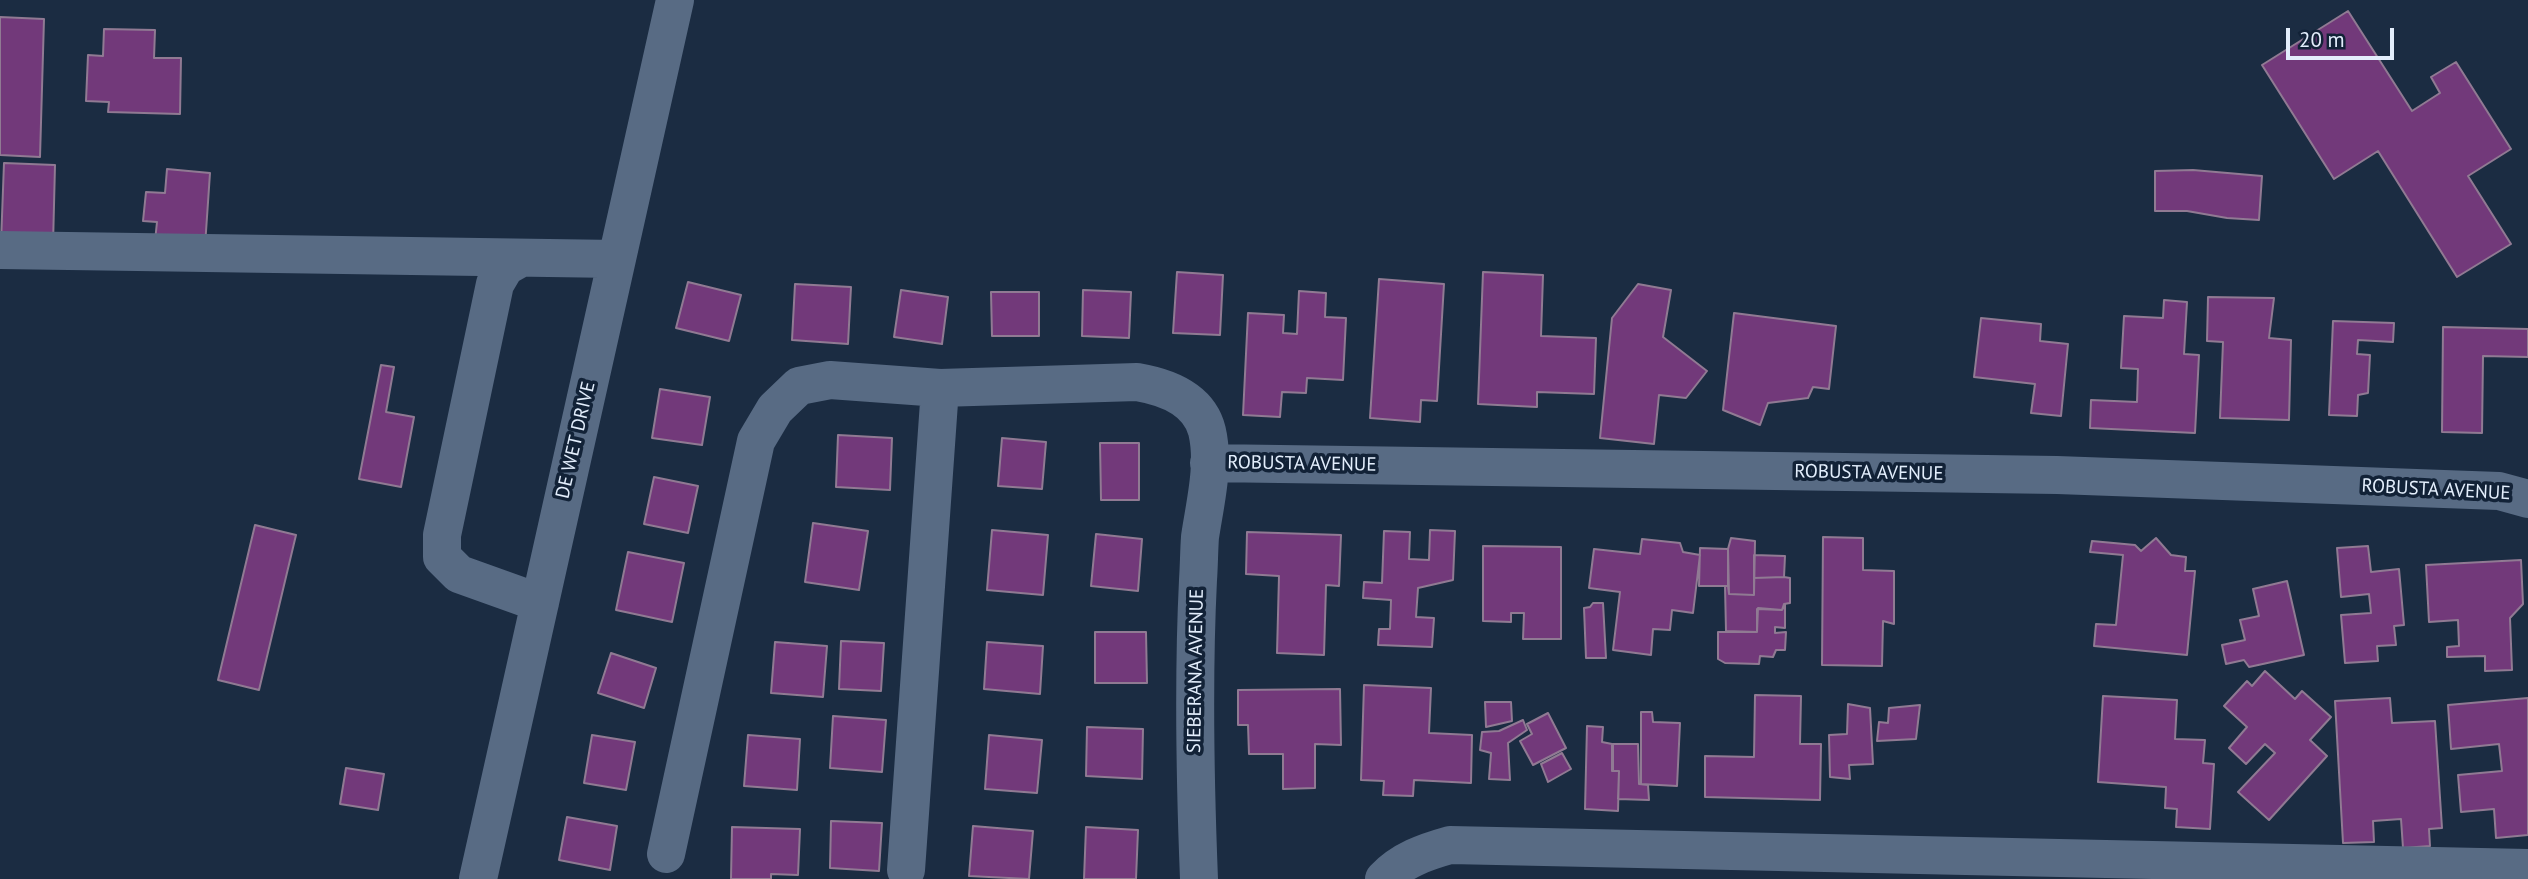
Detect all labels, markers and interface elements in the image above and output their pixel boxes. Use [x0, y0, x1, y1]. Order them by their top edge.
scale bar [2290, 14, 2398, 58]
text: 20 m [2299, 26, 2345, 53]
street label: DE WET DRIVE [551, 379, 601, 501]
street label: ROBUSTA AVENUE [1227, 451, 1377, 477]
street label: ROBUSTA AVENUE [1794, 460, 1944, 486]
street label: ROBUSTA AVENUE [2361, 475, 2511, 505]
street label: SIEBERANA AVENUE [1183, 589, 1209, 753]

